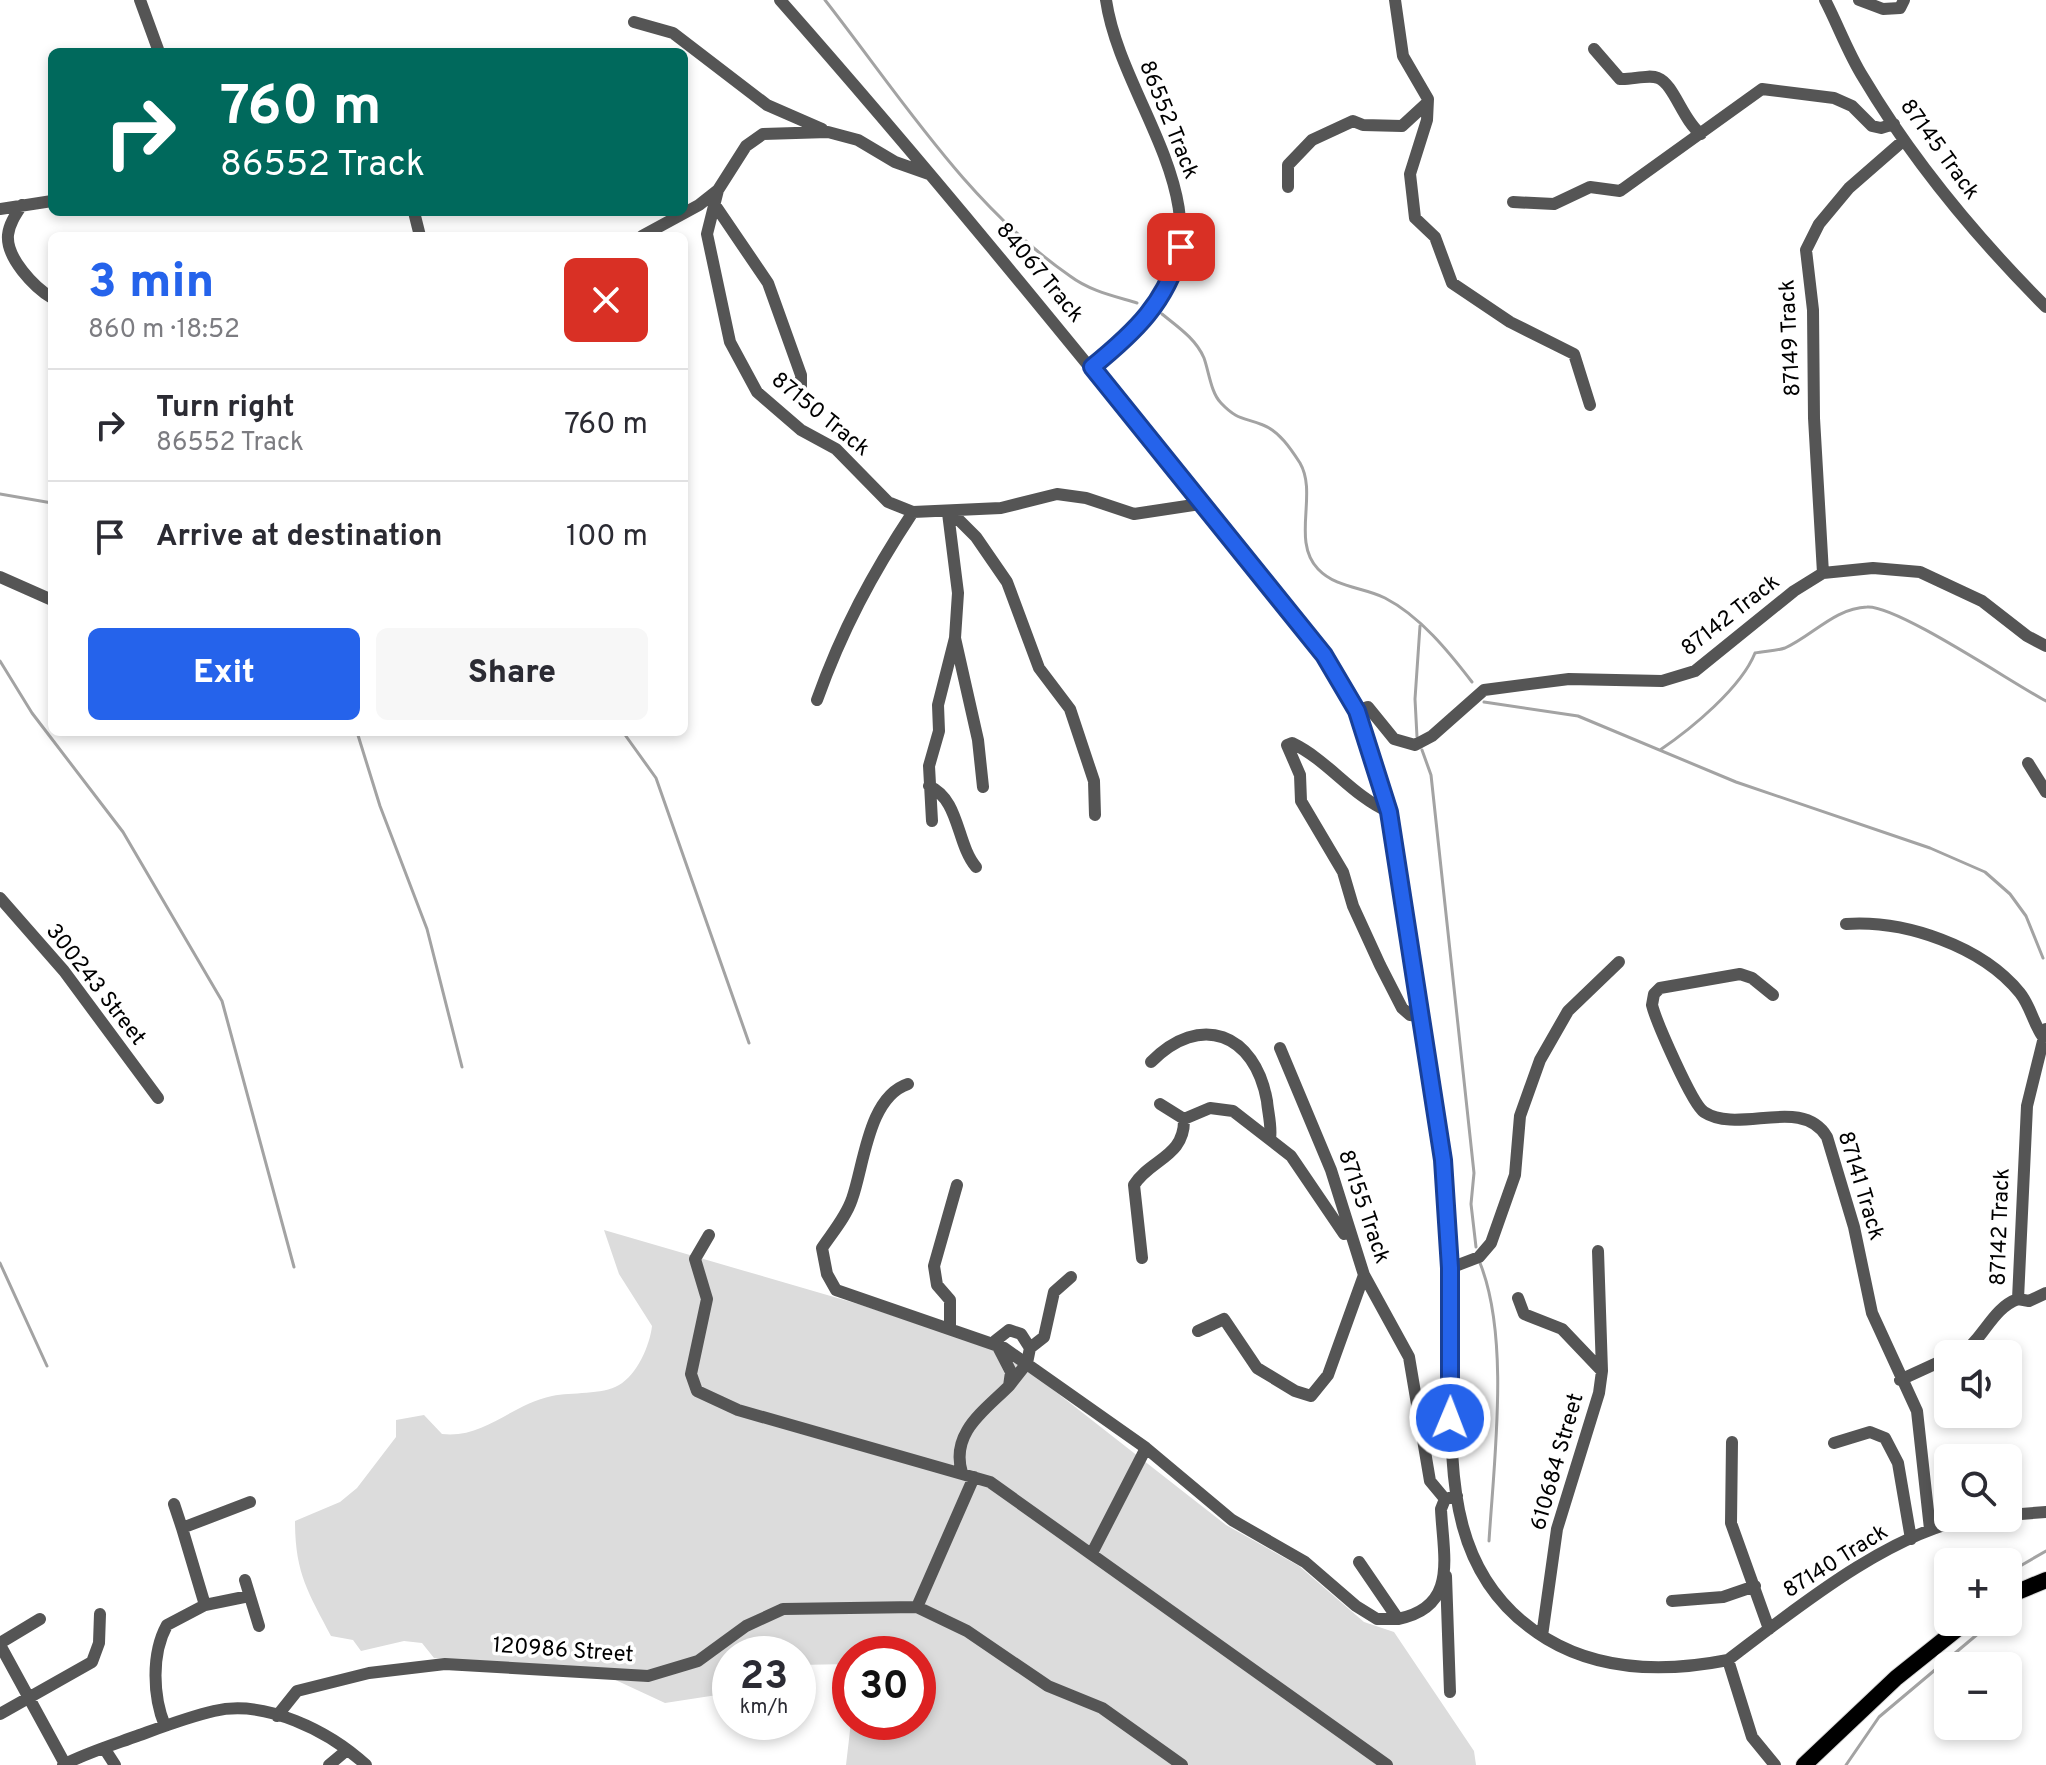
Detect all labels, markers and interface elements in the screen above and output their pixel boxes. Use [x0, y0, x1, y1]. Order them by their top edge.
street label: 86552 Track [1132, 57, 1204, 183]
text: 760 m [220, 74, 382, 144]
icon: right [88, 80, 192, 184]
street label: 87145 Track [1893, 94, 1985, 206]
text: 86552 Track [220, 143, 425, 189]
pin [1147, 213, 1215, 281]
street label: 84067 Track [989, 217, 1089, 329]
icon: arrive [1159, 225, 1203, 269]
text: 3 min [88, 254, 214, 314]
button: close [564, 258, 648, 342]
street label: 87149 Track [1774, 279, 1808, 397]
text: 860 m · 18:52 [88, 314, 240, 347]
street label: 87150 Track [765, 367, 875, 463]
text: Turn right [156, 390, 294, 427]
icon: right [88, 403, 132, 447]
text: 760 m [564, 407, 648, 444]
text: 86552 Track [156, 427, 304, 460]
icon: arrive [88, 515, 132, 559]
text: Arrive at destination [156, 519, 442, 556]
text: 100 m [566, 519, 648, 556]
street label: 87142 Track [1676, 569, 1786, 663]
button: Exit [88, 628, 360, 720]
button: Share [376, 628, 648, 720]
street label: 300243 Street [39, 919, 151, 1051]
street label: 87141 Track [1831, 1128, 1889, 1244]
street label: 87155 Track [1331, 1147, 1395, 1267]
street label: 87142 Track [1985, 1168, 2017, 1286]
map controls [1934, 1340, 2022, 1740]
button: sound [1934, 1340, 2022, 1428]
position arrow [1408, 1376, 1492, 1460]
street label: 610684 Street [1526, 1390, 1590, 1534]
button: search [1934, 1444, 2022, 1532]
street label: 87140 Track [1779, 1519, 1893, 1605]
button: + [1934, 1548, 2022, 1636]
street label: 120986 Street [492, 1633, 634, 1669]
speed limit sign: 30 [832, 1636, 936, 1740]
button: − [1934, 1652, 2022, 1740]
text: 23 [740, 1653, 788, 1703]
text: km/h [740, 1695, 788, 1721]

